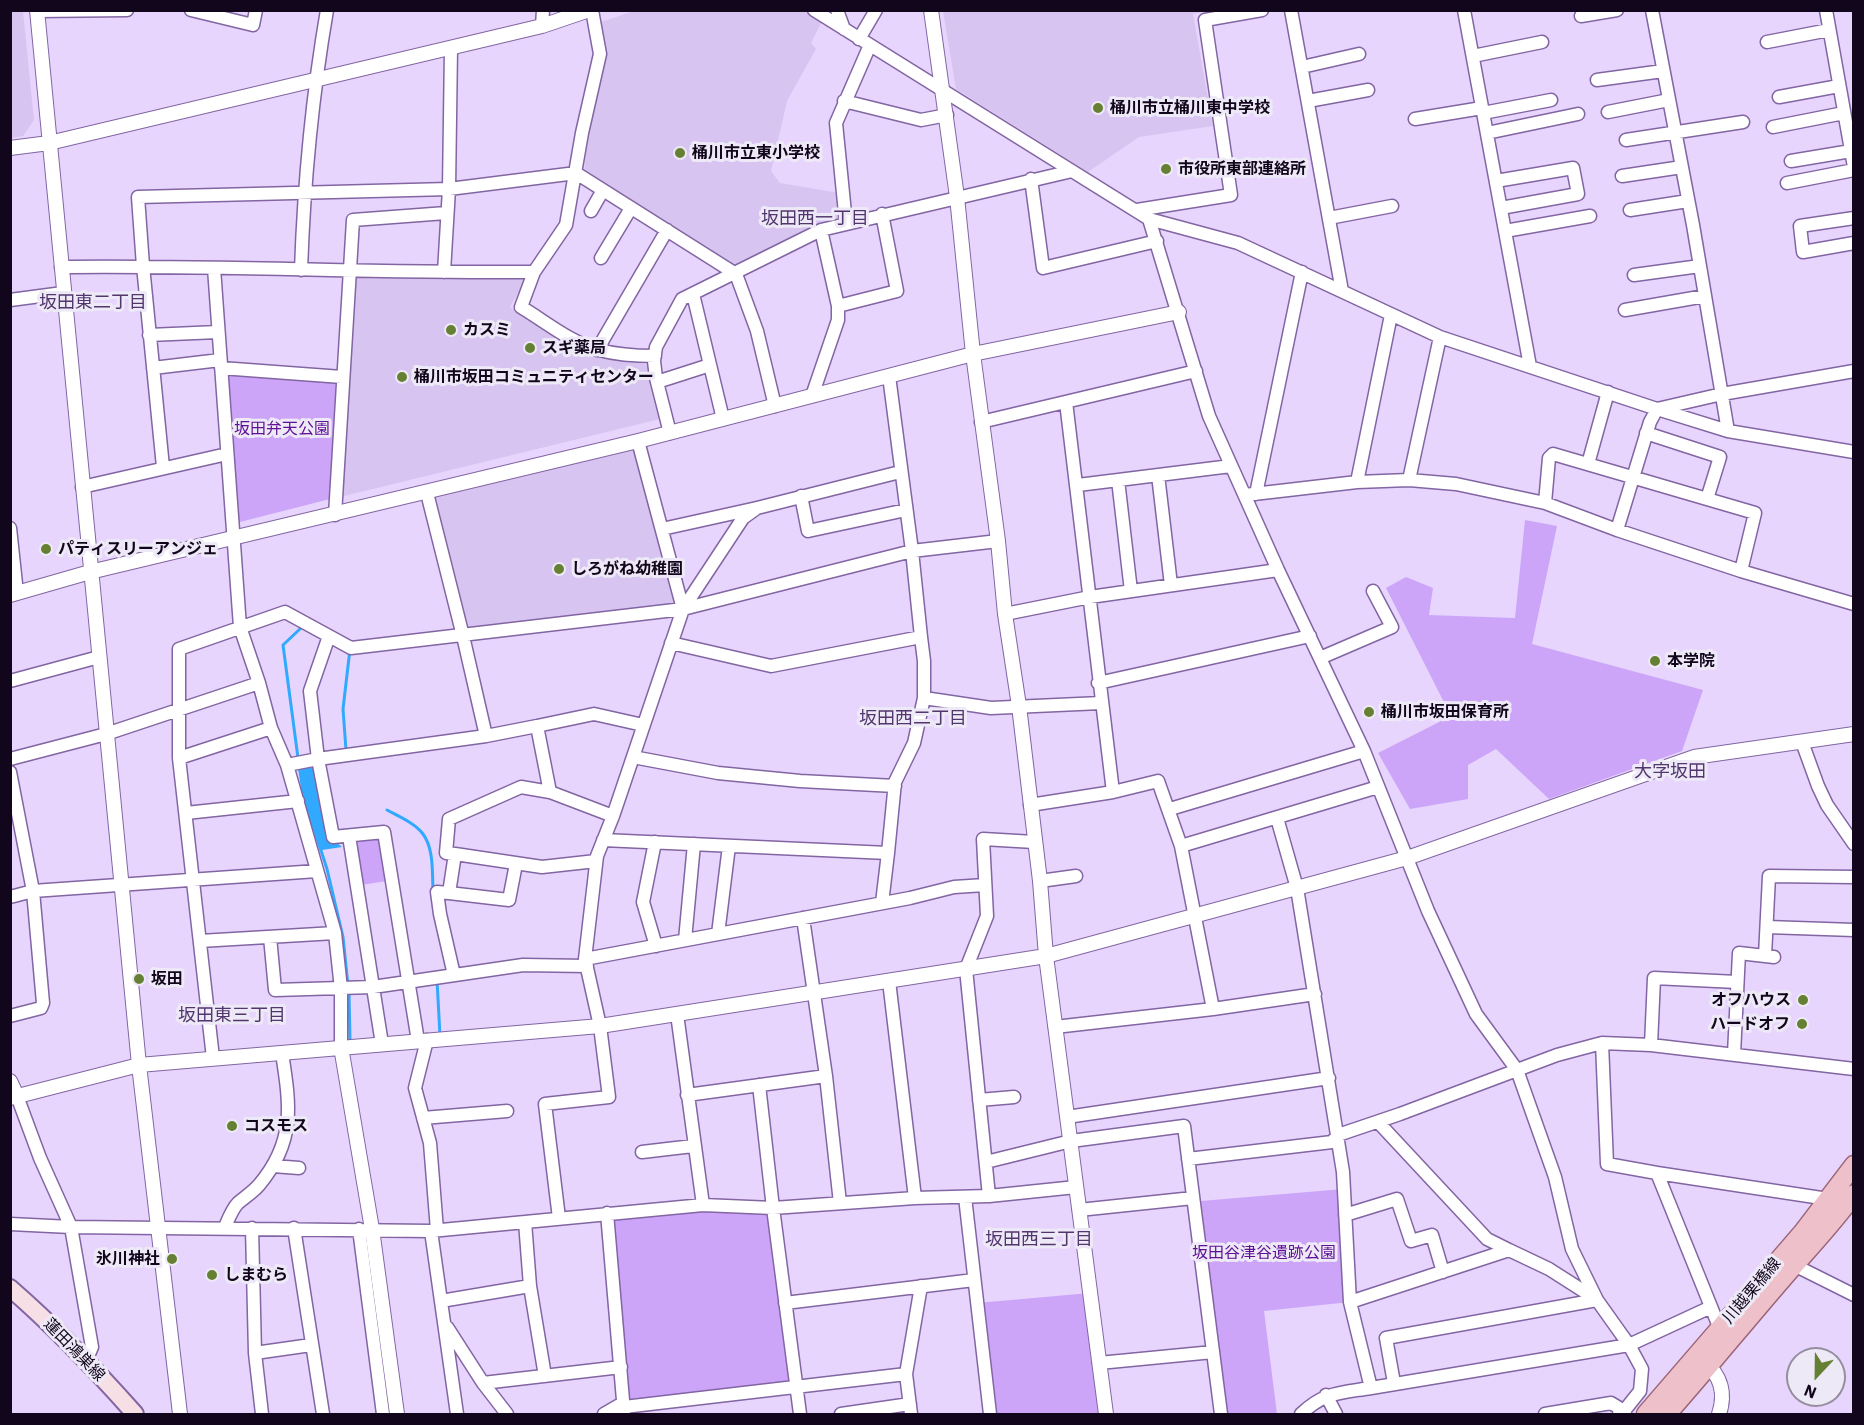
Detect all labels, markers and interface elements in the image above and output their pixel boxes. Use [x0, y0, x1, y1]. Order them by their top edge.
place label: 桶川市立桶川東中学校 [1110, 98, 1270, 118]
marker: 桶川市立桶川東中学校 [1091, 101, 1105, 115]
place label: 桶川市立東小学校 [692, 143, 820, 163]
marker: 桶川市立東小学校 [673, 146, 687, 160]
place label: 市役所東部連絡所 [1178, 159, 1306, 179]
marker: 市役所東部連絡所 [1159, 162, 1173, 176]
district label: 坂田西一丁目 [761, 208, 869, 230]
district label: 坂田東二丁目 [39, 292, 147, 314]
place label: カスミ [463, 320, 511, 340]
marker: カスミ [444, 323, 458, 337]
place label: スギ薬局 [542, 338, 606, 358]
marker: スギ薬局 [523, 341, 537, 355]
place label: 桶川市坂田コミュニティセンター [414, 367, 654, 387]
marker: 桶川市坂田コミュニティセンター [395, 370, 409, 384]
park label: 坂田弁天公園 [234, 419, 330, 439]
place label: パティスリーアンジェ [58, 539, 218, 559]
marker: パティスリーアンジェ [39, 542, 53, 556]
place label: しろがね幼稚園 [571, 559, 683, 579]
marker: しろがね幼稚園 [552, 562, 566, 576]
place label: 本学院 [1667, 651, 1715, 671]
marker: 本学院 [1648, 654, 1662, 668]
place label: 桶川市坂田保育所 [1381, 702, 1509, 722]
marker: 桶川市坂田保育所 [1362, 705, 1376, 719]
district label: 坂田西二丁目 [859, 708, 967, 730]
district label: 大字坂田 [1634, 761, 1706, 783]
place label: 坂田 [151, 969, 183, 989]
marker: 坂田 [132, 972, 146, 986]
place label: オフハウス [1711, 990, 1791, 1010]
marker: オフハウス [1796, 993, 1810, 1007]
district label: 坂田東三丁目 [178, 1005, 286, 1027]
place label: ハードオフ [1710, 1014, 1790, 1034]
marker: ハードオフ [1795, 1017, 1809, 1031]
place label: コスモス [244, 1116, 308, 1136]
marker: コスモス [225, 1119, 239, 1133]
district label: 坂田西三丁目 [985, 1229, 1093, 1251]
park label: 坂田谷津谷遺跡公園 [1192, 1243, 1336, 1263]
place label: 氷川神社 [96, 1249, 160, 1269]
marker: 氷川神社 [165, 1252, 179, 1266]
street label: 川越栗橋線 [1719, 1254, 1785, 1328]
place label: しまむら [224, 1265, 288, 1285]
marker: しまむら [205, 1268, 219, 1282]
street label: 蓮田鴻巣線 [39, 1315, 109, 1385]
north arrow [1786, 1347, 1846, 1407]
text: N [1801, 1380, 1819, 1403]

